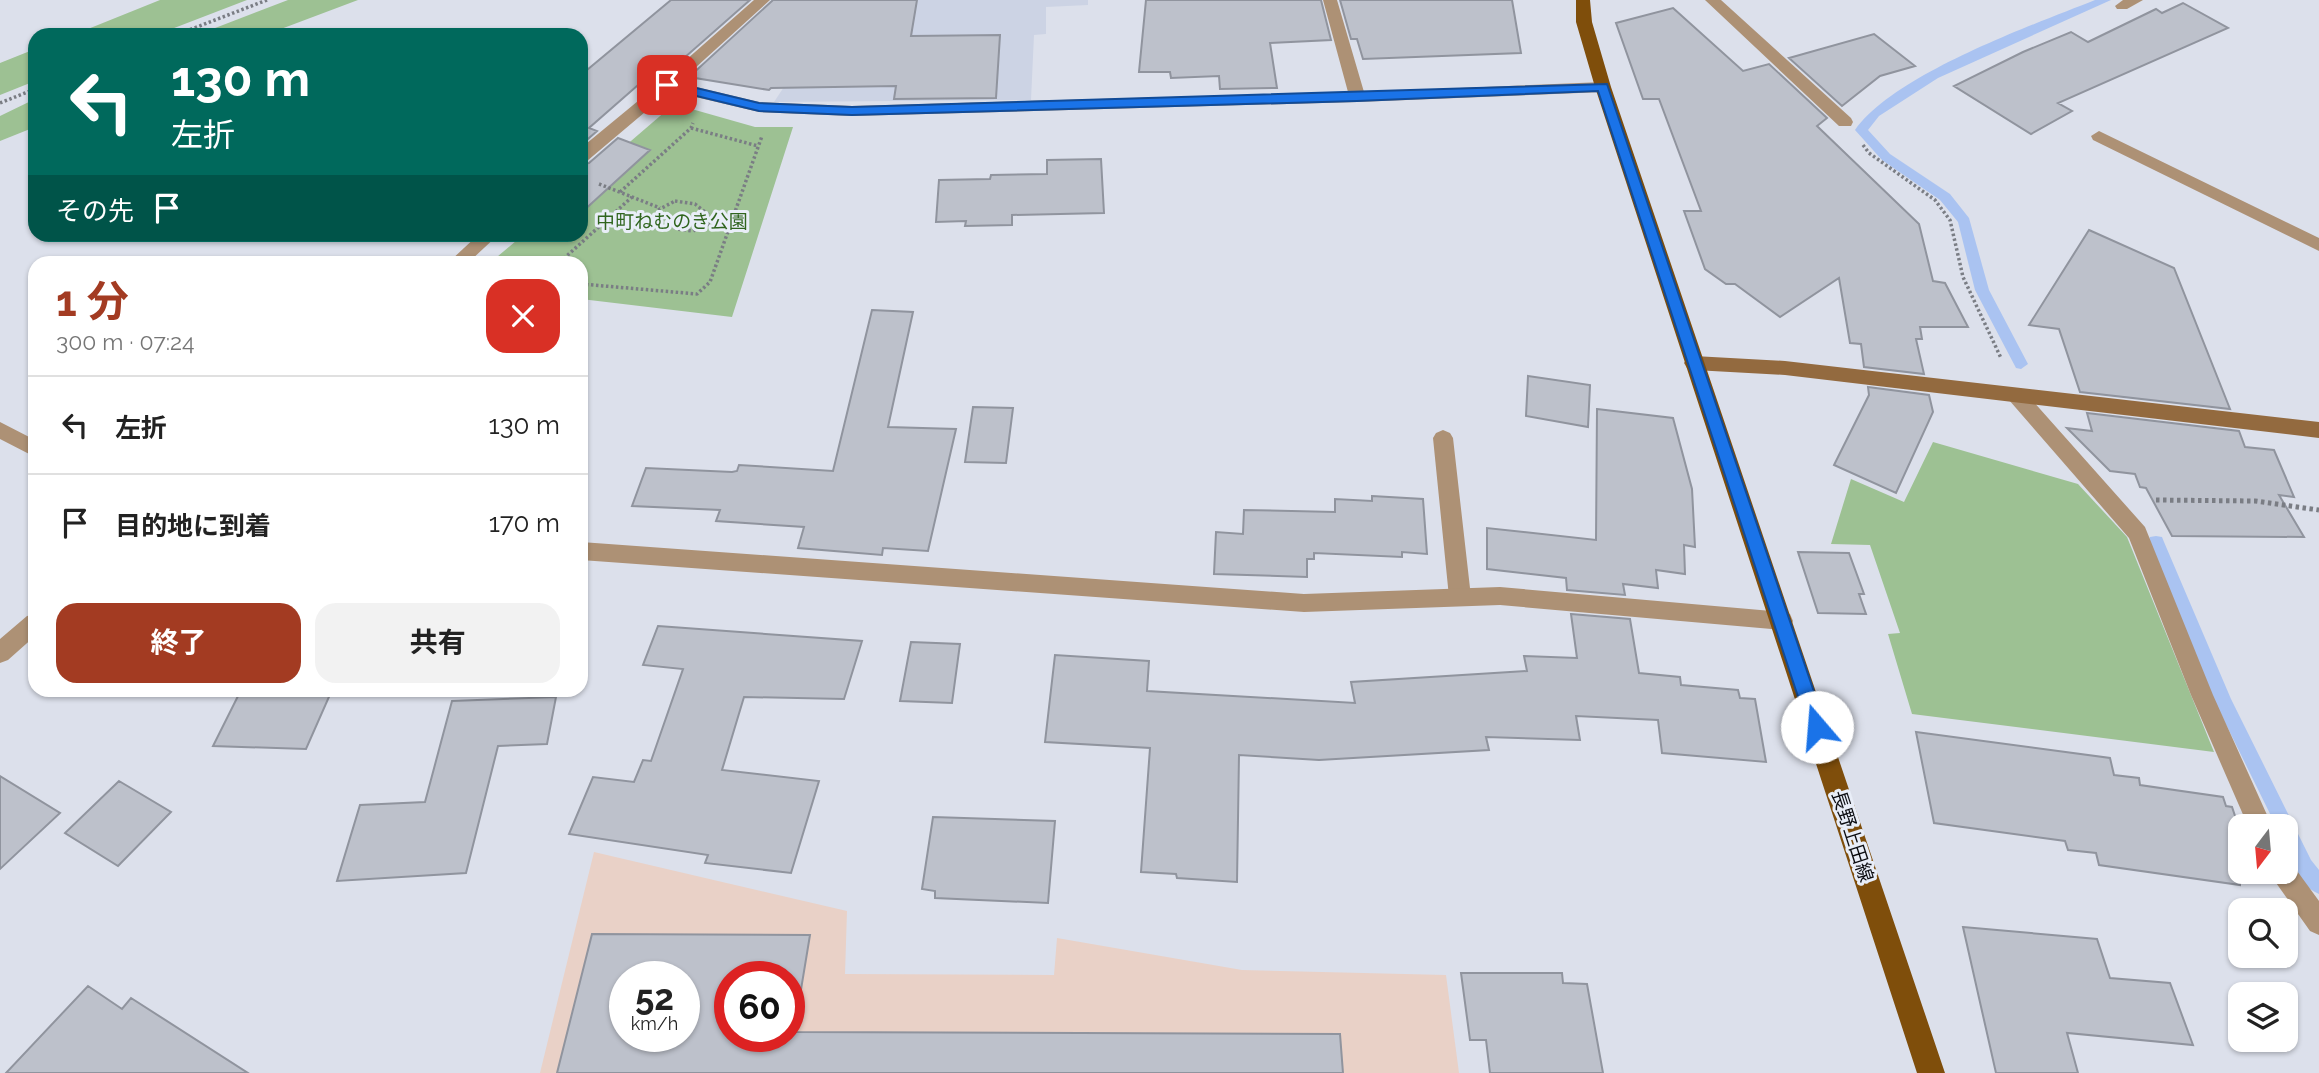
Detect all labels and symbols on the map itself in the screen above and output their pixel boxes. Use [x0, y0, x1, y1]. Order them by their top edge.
pin [637, 55, 697, 115]
park label: 中町ねむのき公園 [596, 210, 748, 232]
position arrow [1780, 690, 1854, 764]
street label: 長野上田線 [1828, 787, 1878, 885]
north arrow [2228, 814, 2298, 884]
speed limit sign: 60 [714, 961, 805, 1052]

